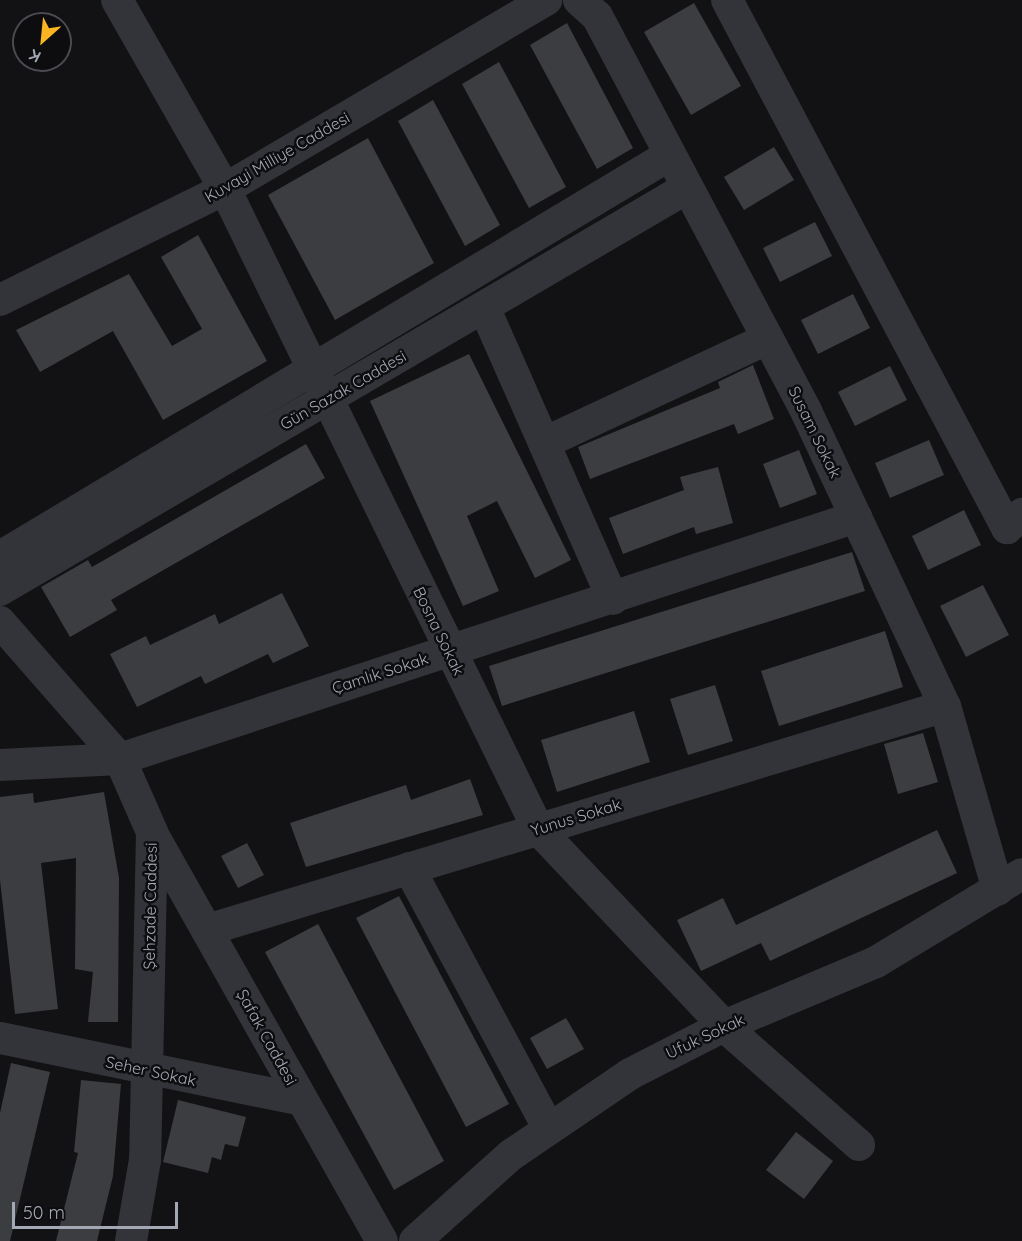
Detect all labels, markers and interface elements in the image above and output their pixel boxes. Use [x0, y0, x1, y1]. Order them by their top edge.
north arrow [12, 12, 72, 72]
text: K [26, 45, 44, 68]
street label: Kuvayi Milliye Caddesi [201, 108, 353, 206]
street label: Gün Sazak Caddesi [277, 346, 409, 434]
street label: Susam Sokak [784, 383, 846, 481]
street label: Bosna Sokak [409, 584, 469, 678]
street label: Çamlık Sokak [329, 648, 431, 698]
street label: Yunus Sokak [529, 794, 623, 840]
street label: Şehzade Caddesi [139, 842, 161, 970]
street label: Şafak Caddesi [233, 986, 301, 1088]
street label: Ufuk Sokak [663, 1009, 747, 1063]
street label: Seher Sokak [104, 1052, 198, 1090]
scale bar [15, 1190, 182, 1228]
text: 50 m [23, 1201, 65, 1224]

